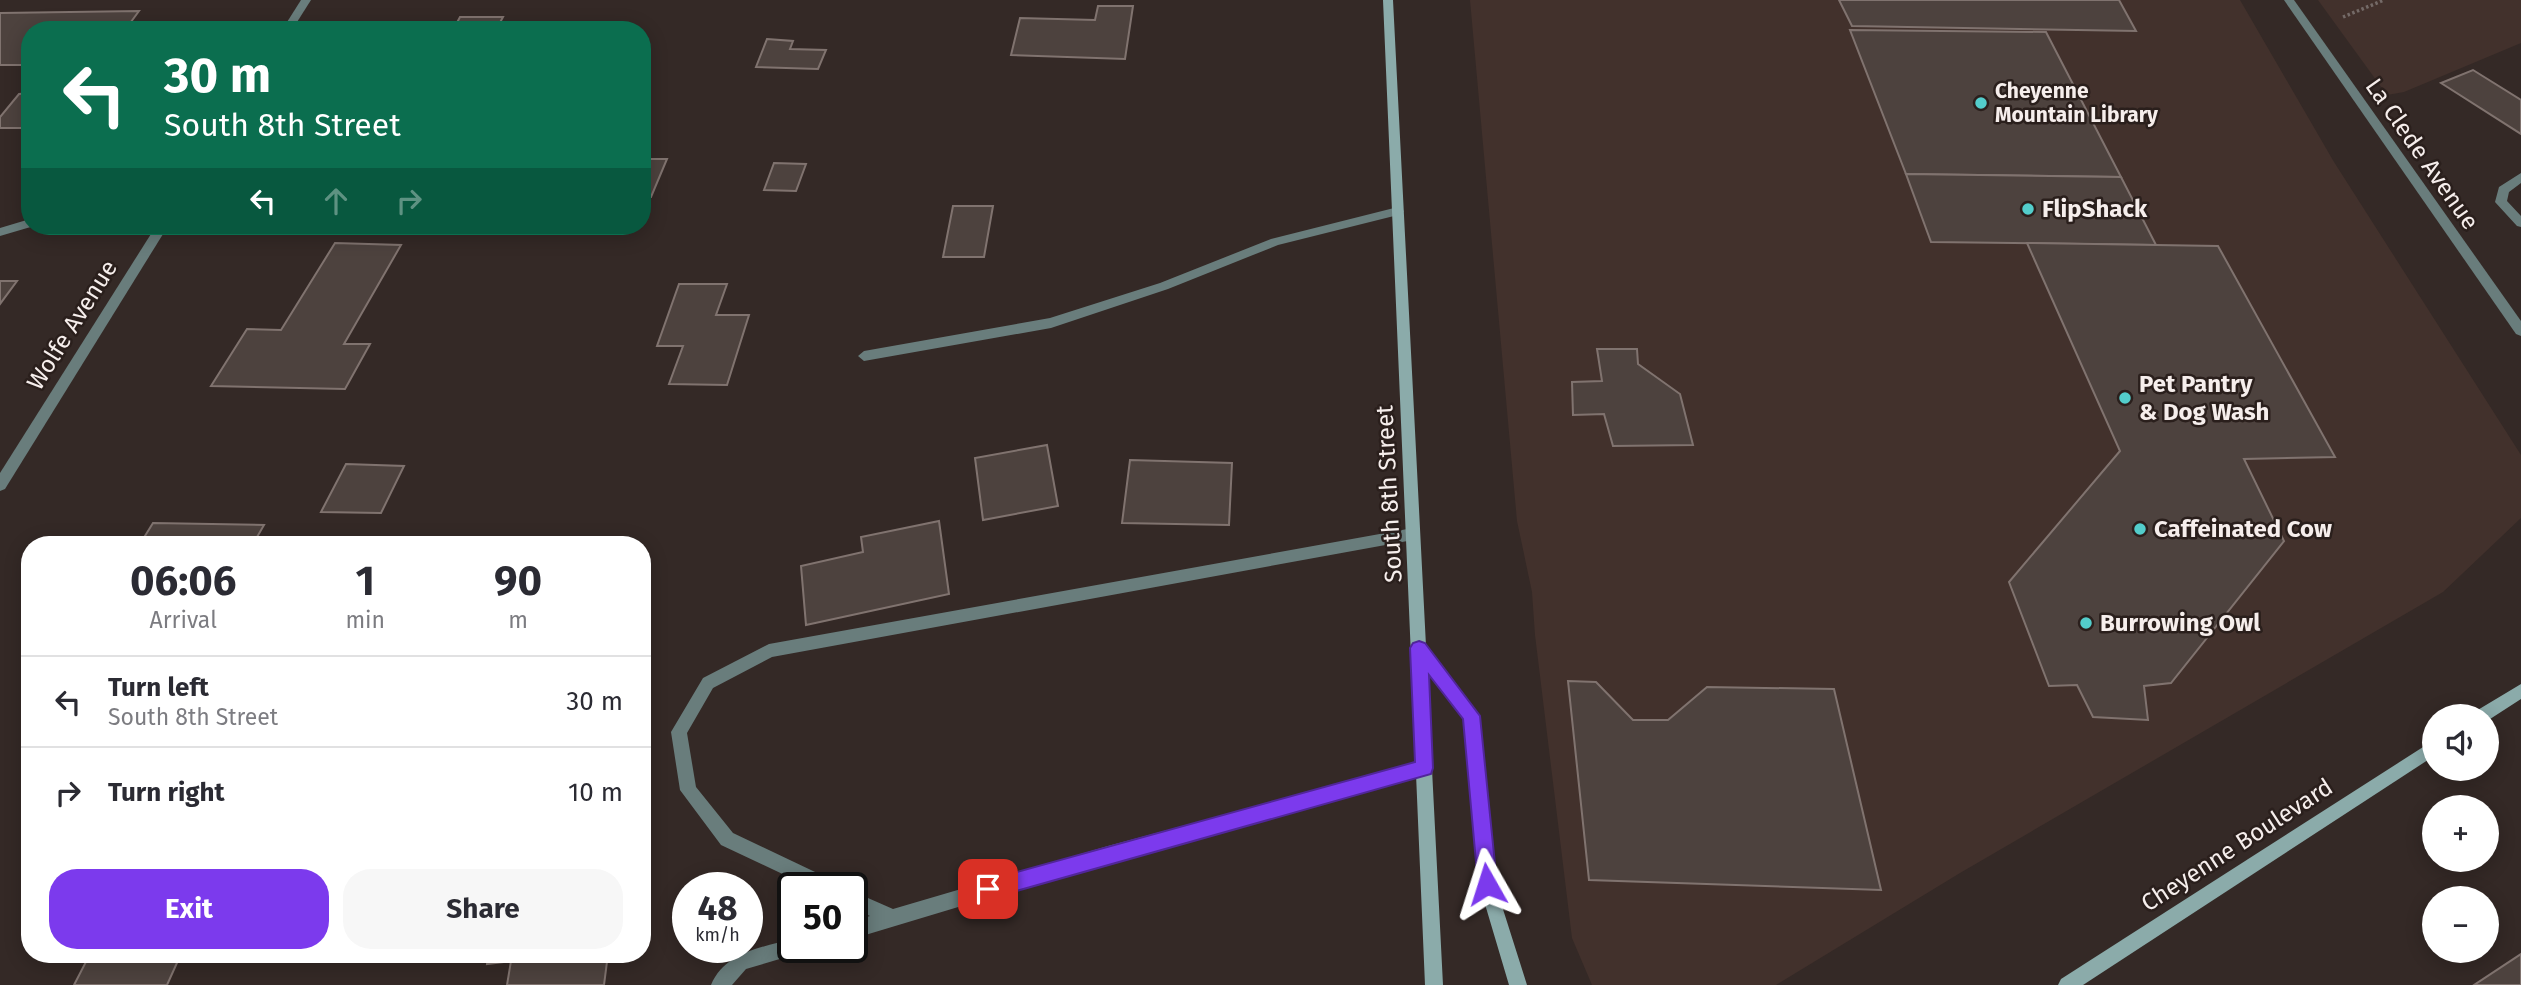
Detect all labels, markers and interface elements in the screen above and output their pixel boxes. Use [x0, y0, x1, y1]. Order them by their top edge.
text: 30 m [164, 46, 271, 105]
icon: left [49, 49, 140, 140]
street label: La Clede Avenue [2360, 73, 2484, 235]
place label: Cheyenne Mountain Library [1995, 78, 2158, 128]
marker: Cheyenne Mountain Library [1973, 95, 1989, 111]
text: South 8th Street [164, 106, 401, 144]
icon: left [244, 182, 282, 220]
icon: ahead [317, 182, 355, 220]
icon: right [390, 182, 428, 220]
place label: FlipShack [2042, 195, 2148, 223]
marker: FlipShack [2020, 201, 2036, 217]
street label: Wolfe Avenue [21, 255, 123, 395]
place label: Pet Pantry & Dog Wash [2139, 370, 2269, 426]
marker: Pet Pantry & Dog Wash [2117, 390, 2133, 406]
street label: South 8th Street [1370, 404, 1408, 583]
place label: Caffeinated Cow [2154, 515, 2332, 543]
marker: Caffeinated Cow [2132, 521, 2148, 537]
text: 06:06 [130, 556, 237, 606]
text: 1 [355, 556, 375, 606]
text: 90 [494, 556, 542, 606]
text: Arrival [150, 606, 217, 634]
text: min [345, 606, 385, 634]
text: m [508, 606, 528, 634]
place label: Burrowing Owl [2100, 609, 2261, 637]
marker: Burrowing Owl [2078, 615, 2094, 631]
text: Turn left [108, 672, 209, 703]
icon: left [49, 683, 87, 721]
text: 30 m [566, 686, 623, 717]
text: South 8th Street [108, 703, 278, 731]
map controls [2422, 704, 2499, 963]
button: sound [2422, 704, 2499, 781]
street label: Cheyenne Boulevard [2136, 773, 2338, 917]
icon: right [49, 774, 87, 812]
text: Turn right [108, 777, 225, 808]
text: 10 m [568, 777, 623, 808]
button: + [2422, 795, 2499, 872]
position arrow [1450, 847, 1524, 921]
pin [958, 859, 1018, 919]
button: Exit [49, 869, 329, 949]
button: Share [343, 869, 623, 949]
icon: arrive [969, 870, 1007, 908]
speed limit sign: 50 [777, 872, 868, 963]
button: − [2422, 886, 2499, 963]
text: 48 [697, 887, 738, 929]
text: km/h [695, 924, 740, 946]

